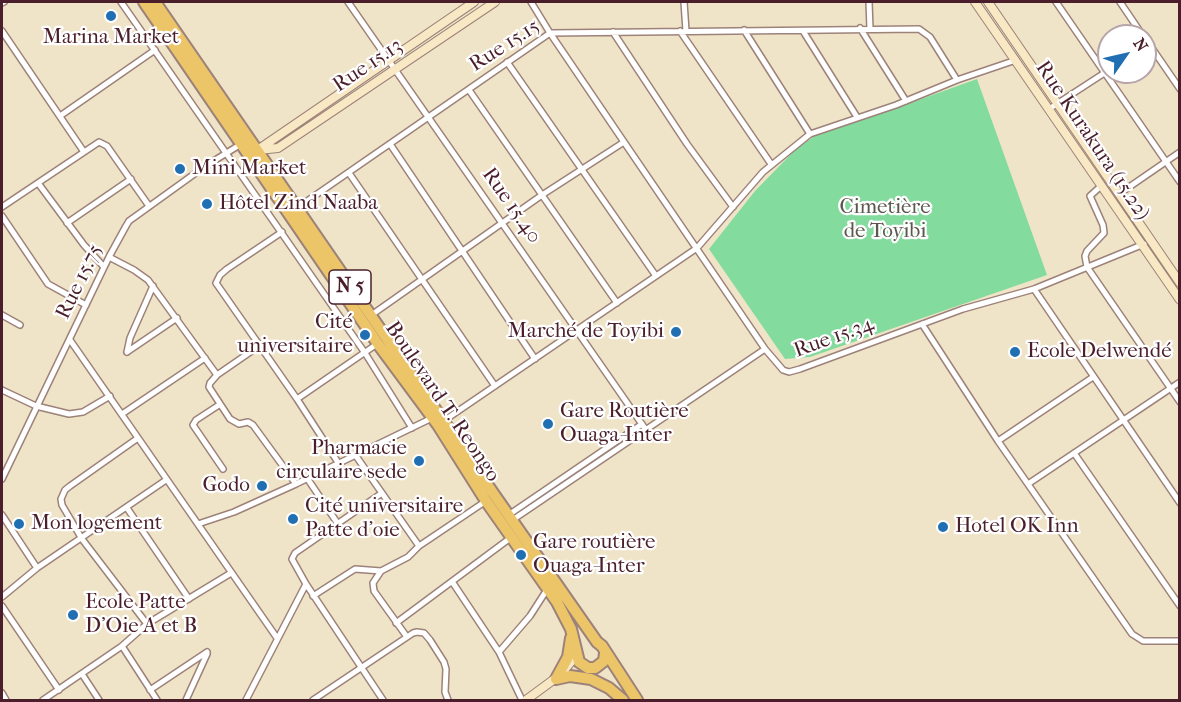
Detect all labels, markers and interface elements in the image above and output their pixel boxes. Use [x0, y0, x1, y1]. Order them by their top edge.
marker: Marina Market [104, 9, 118, 23]
street label: Rue 15.15 [465, 14, 545, 78]
north arrow [1097, 24, 1157, 84]
place label: Marina Market [43, 25, 179, 51]
street label: Rue 15.13 [329, 34, 407, 98]
text: N [1129, 34, 1152, 55]
street label: Rue Kurakura (15.22) [1029, 57, 1155, 225]
place label: Mini Market [192, 156, 306, 182]
marker: Mini Market [173, 162, 187, 176]
street label: Rue 15.40 [476, 163, 546, 249]
place label: Hôtel Zind Naaba [219, 191, 378, 217]
park label: Cimetière de Toyibi [839, 195, 931, 245]
marker: Hôtel Zind Naaba [200, 197, 214, 211]
street label: Rue 15.75 [51, 240, 109, 324]
road number: N 5 [329, 270, 371, 304]
place label: Cité universitaire [237, 310, 353, 360]
street label: Rue 15.34 [791, 312, 877, 364]
street label: Boulevard T. Reongo [379, 317, 505, 487]
place label: Marché de Toyibi [508, 319, 664, 345]
marker: Marché de Toyibi [669, 325, 683, 339]
marker: Cité universitaire [358, 328, 372, 342]
place label: Ecole Delwendé [1027, 339, 1172, 365]
marker: Ecole Delwendé [1008, 345, 1022, 359]
place label: Gare Routière Ouaga-Inter [560, 399, 689, 449]
marker: Gare Routière Ouaga-Inter [541, 417, 555, 431]
place label: Pharmacie circulaire sede [276, 436, 407, 486]
marker: Pharmacie circulaire sede [412, 454, 426, 468]
place label: Godo [202, 473, 250, 499]
marker: Godo [255, 479, 269, 493]
place label: Cité universitaire Patte d'oie [305, 494, 463, 544]
place label: Mon logement [31, 511, 162, 537]
marker: Cité universitaire Patte d'oie [286, 512, 300, 526]
place label: Hotel OK Inn [955, 514, 1079, 540]
marker: Mon logement [12, 517, 26, 531]
marker: Hotel OK Inn [936, 520, 950, 534]
place label: Gare routière Ouaga-Inter [533, 530, 655, 580]
marker: Gare routière Ouaga-Inter [514, 548, 528, 562]
place label: Ecole Patte D'Oie A et B [85, 590, 197, 640]
marker: Ecole Patte D'Oie A et B [66, 608, 80, 622]

